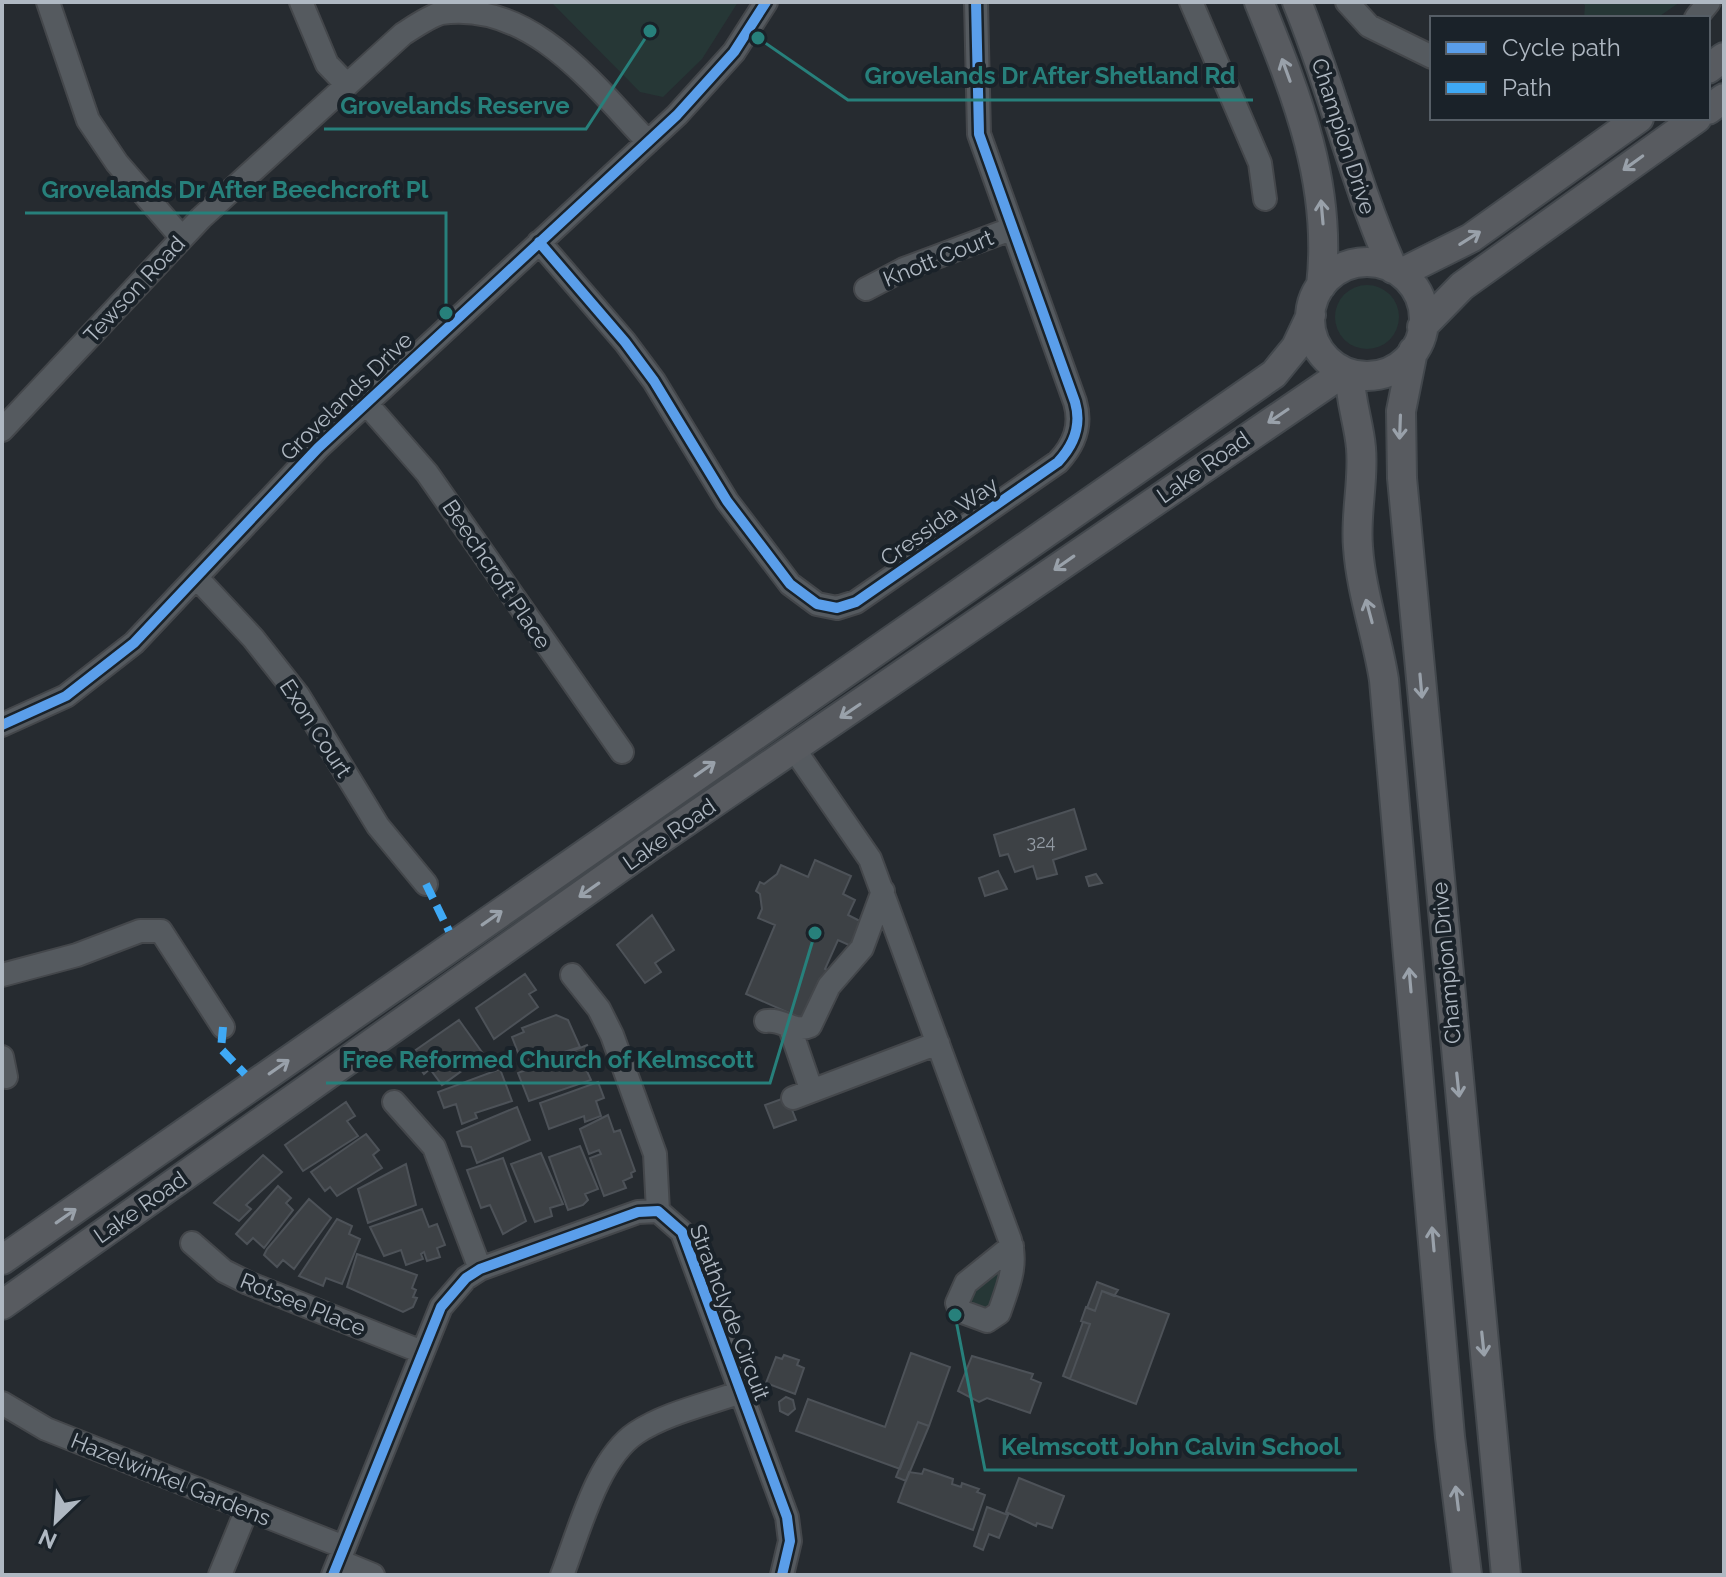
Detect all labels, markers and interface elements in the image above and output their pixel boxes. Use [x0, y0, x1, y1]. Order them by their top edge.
legend [1430, 16, 1710, 120]
text: Cycle path [1502, 33, 1621, 62]
callout: Grovelands Dr After Shetland Rd [848, 52, 1253, 100]
street label: Champion Drive [1307, 55, 1382, 217]
one-way arrow [1277, 58, 1292, 83]
text: Grovelands Dr After Shetland Rd [864, 61, 1236, 90]
text: Path [1502, 73, 1552, 102]
callout: Grovelands Reserve [324, 81, 586, 129]
text: Grovelands Reserve [340, 91, 570, 120]
one-way arrow [1623, 155, 1645, 172]
callout: Grovelands Dr After Beechcroft Pl [25, 165, 446, 213]
text: Grovelands Dr After Beechcroft Pl [42, 175, 429, 204]
one-way arrow [1315, 199, 1330, 226]
street label: Knott Court [879, 224, 997, 292]
one-way arrow [1458, 229, 1481, 245]
street label: Tewson Road [78, 230, 190, 348]
street label: Grovelands Drive [275, 326, 417, 466]
one-way arrow [1267, 408, 1290, 424]
one-way arrow [1392, 413, 1407, 440]
street label: Lake Road [1152, 426, 1254, 508]
street label: Cressida Way [875, 471, 1003, 571]
street label: Beechcroft Place [437, 494, 557, 654]
one-way arrow [1053, 555, 1075, 571]
one-way arrow [1361, 598, 1376, 624]
one-way arrow [1414, 673, 1429, 699]
street label: Exon Court [275, 674, 358, 783]
one-way arrow [839, 703, 861, 719]
one-way arrow [694, 761, 716, 777]
street label: Lake Road [618, 793, 720, 875]
house number: 324 [1027, 831, 1056, 852]
street label: Champion Drive [1426, 881, 1466, 1045]
one-way arrow [579, 882, 601, 898]
one-way arrow [481, 910, 503, 926]
one-way arrow [1402, 967, 1417, 994]
callout: Free Reformed Church of Kelmscott [326, 1035, 770, 1083]
text: Free Reformed Church of Kelmscott [342, 1045, 754, 1074]
one-way arrow [268, 1059, 289, 1076]
one-way arrow [1451, 1071, 1466, 1098]
street label: Lake Road [89, 1166, 191, 1248]
one-way arrow [54, 1208, 76, 1224]
street label: Strathclyde Circuit [684, 1220, 776, 1404]
one-way arrow [1425, 1226, 1440, 1253]
street label: Rotsee Place [237, 1267, 370, 1341]
one-way arrow [1476, 1330, 1491, 1356]
callout: Kelmscott John Calvin School [985, 1422, 1357, 1470]
street label: Hazelwinkel Gardens [67, 1427, 275, 1531]
text: Kelmscott John Calvin School [1001, 1432, 1341, 1461]
north arrow [16, 1481, 96, 1561]
one-way arrow [1450, 1485, 1465, 1511]
text: N [34, 1524, 61, 1554]

